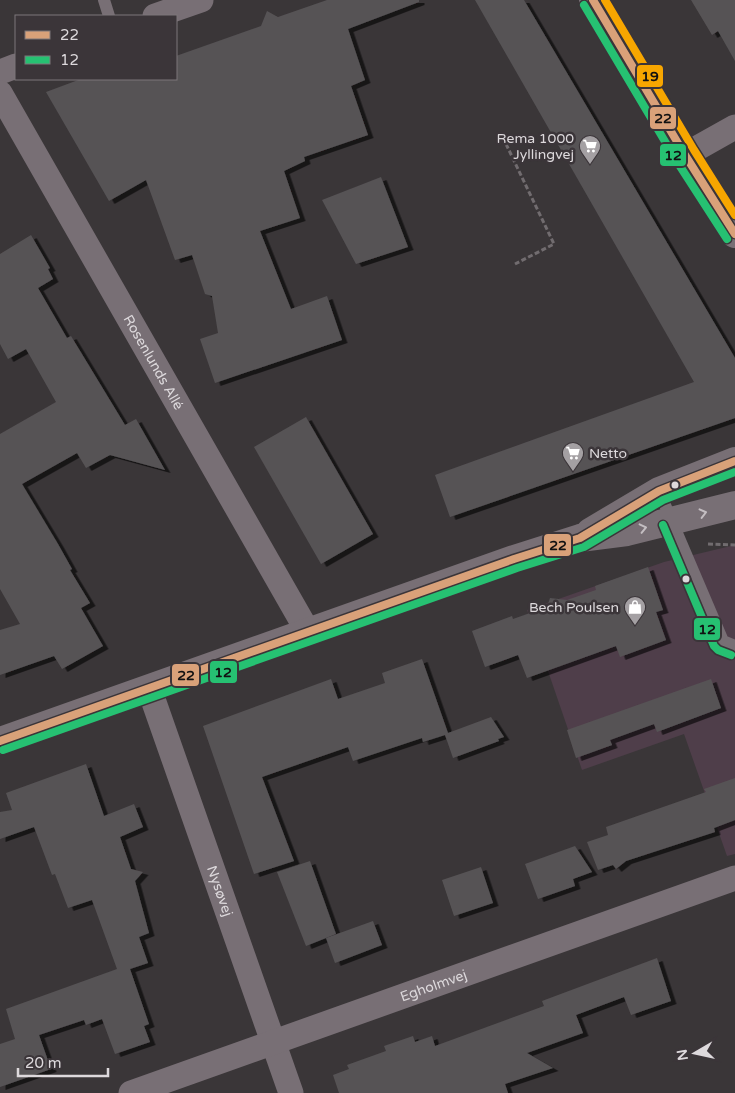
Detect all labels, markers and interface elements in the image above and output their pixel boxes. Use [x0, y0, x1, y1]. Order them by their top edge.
legend [15, 15, 178, 80]
text: 22 [60, 26, 79, 44]
text: 12 [60, 51, 79, 69]
line badge: 19 [636, 64, 664, 88]
text: 19 [641, 68, 659, 85]
line badge: 22 [649, 106, 677, 130]
text: 22 [654, 110, 672, 127]
place label: Rema 1000 Jyllingvej [497, 130, 574, 163]
supermarket icon: Rema 1000 Jyllingvej [578, 134, 602, 165]
line badge: 12 [659, 143, 687, 167]
text: 12 [664, 147, 682, 164]
street label: Rosenlunds Allé [119, 312, 187, 413]
supermarket icon: Netto [561, 441, 585, 472]
place label: Netto [589, 445, 627, 462]
unlabelled marker [670, 480, 680, 490]
one-way arrow [699, 509, 707, 519]
one-way arrow [639, 523, 648, 534]
line badge: 22 [543, 533, 572, 557]
text: 22 [549, 537, 567, 554]
unlabelled marker [681, 574, 691, 584]
shop icon: Bech Poulsen [623, 595, 647, 626]
place label: Bech Poulsen [529, 599, 619, 616]
line badge: 12 [693, 617, 721, 641]
text: 12 [698, 621, 716, 638]
line badge: 12 [209, 660, 238, 684]
line badge: 22 [171, 663, 200, 687]
text: 12 [214, 664, 232, 681]
text: 22 [177, 667, 195, 684]
street label: Nysøvej [203, 863, 236, 919]
street label: Egholmvej [398, 966, 469, 1006]
north arrow [670, 1028, 720, 1078]
scale bar [18, 1046, 108, 1078]
text: N [673, 1048, 692, 1062]
text: 20 m [25, 1054, 62, 1072]

